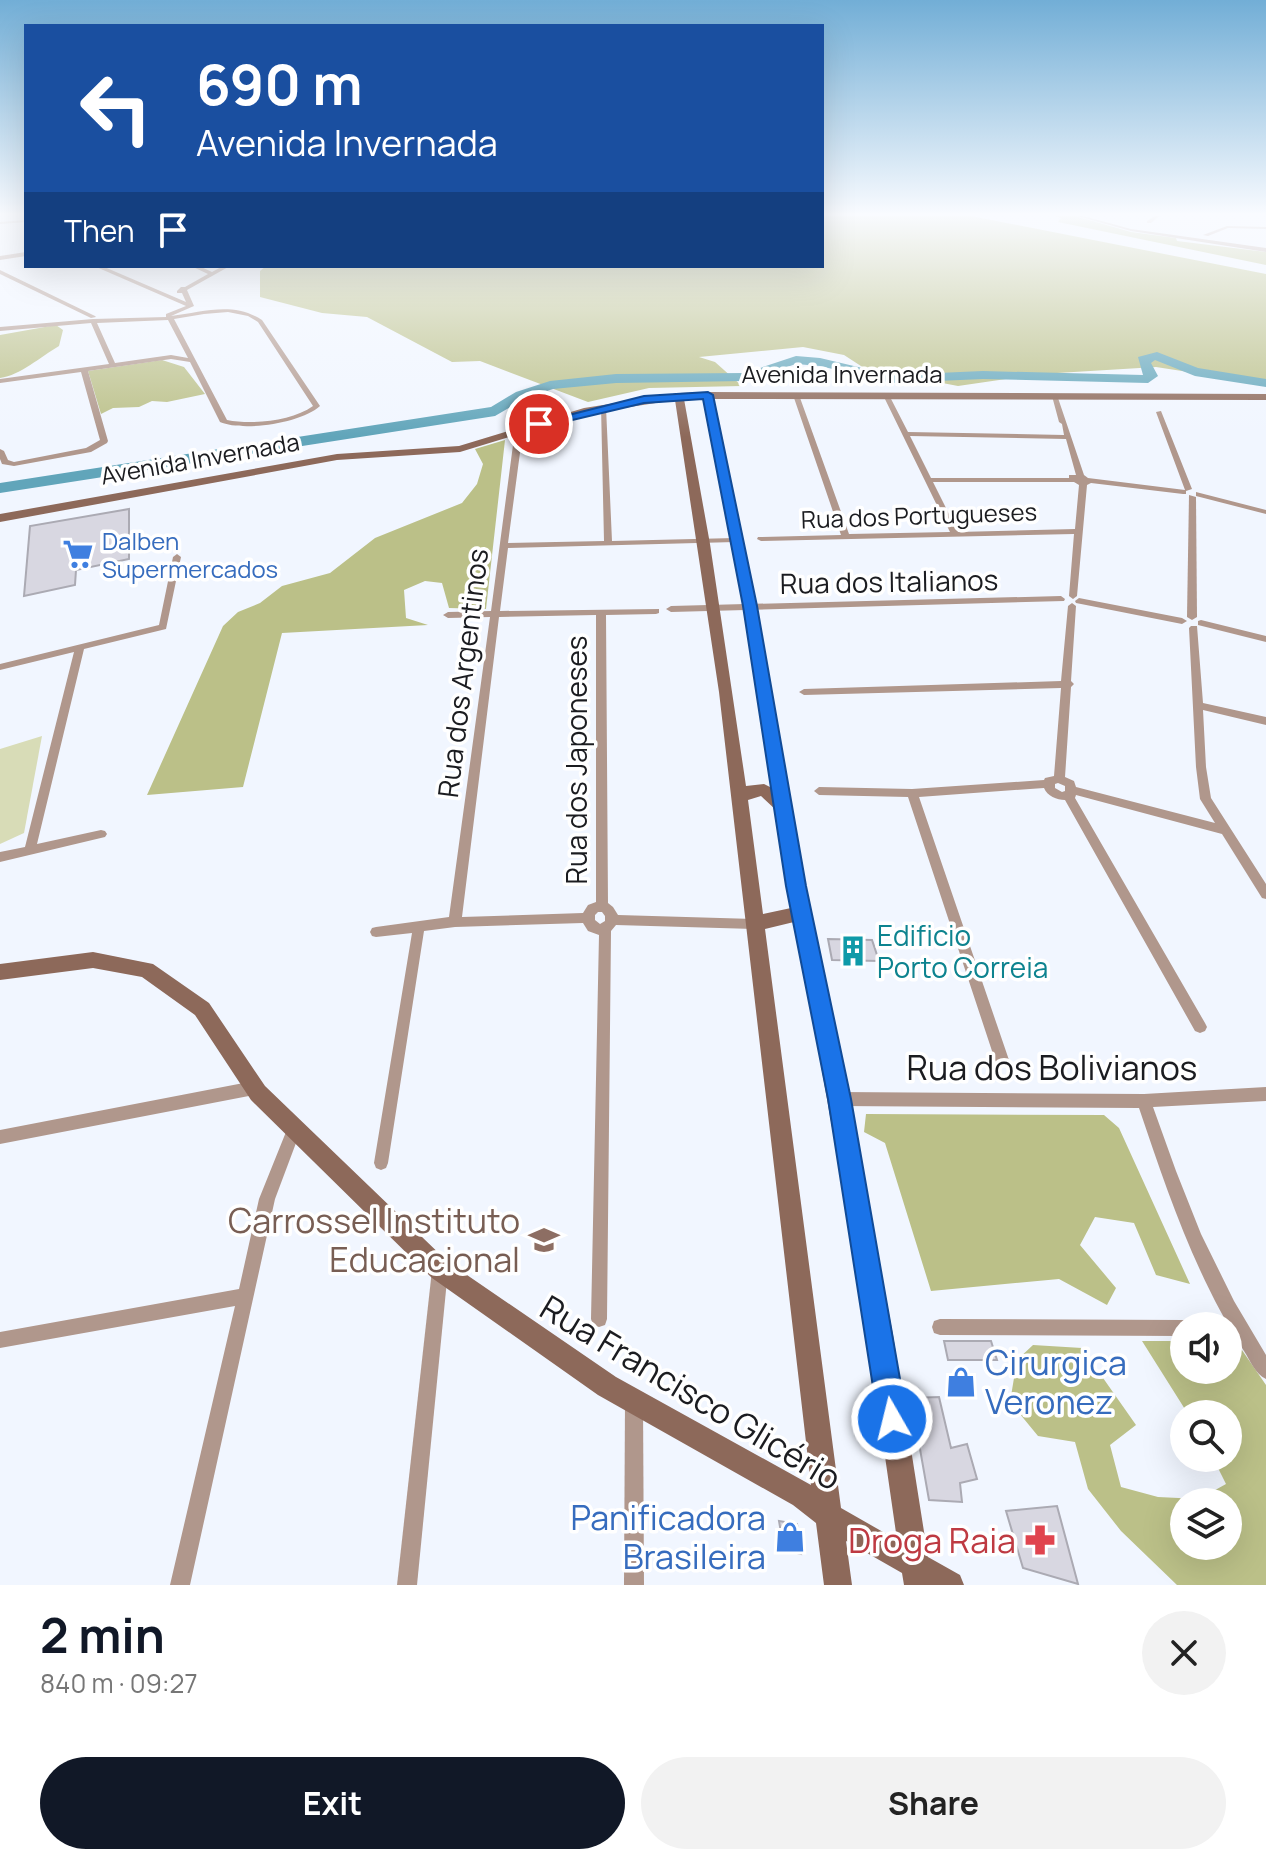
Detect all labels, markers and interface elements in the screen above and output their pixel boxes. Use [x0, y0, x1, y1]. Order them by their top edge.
text: 690 m [196, 45, 363, 122]
icon: left [64, 56, 168, 160]
text: Avenida Invernada [196, 118, 498, 167]
icon: arrive [151, 208, 195, 252]
text: Then [64, 210, 135, 251]
street label: Avenida Invernada [741, 357, 943, 390]
pin [505, 390, 573, 458]
icon: arrive [517, 402, 561, 446]
street label: Avenida Invernada [98, 424, 302, 492]
street label: Rua dos Portugueses [800, 494, 1038, 536]
place label: Dalben Supermercados [102, 524, 278, 585]
supermarket icon: Dalben Supermercados [61, 537, 95, 571]
street label: Rua dos Argentinos [428, 546, 496, 800]
street label: Rua dos Italianos [780, 560, 998, 602]
street label: Rua dos Japoneses [557, 635, 595, 885]
place label: Edificio Porto Correia [877, 916, 1048, 986]
building icon: Edificio Porto Correia [836, 934, 870, 968]
street label: Rua dos Bolivianos [907, 1044, 1197, 1090]
place label: Carrossel Instituto Educacional [228, 1197, 520, 1282]
school or university icon: Carrossel Instituto Educacional [527, 1223, 561, 1257]
street label: Rua Francisco Glicério [532, 1284, 850, 1500]
map controls [1170, 1312, 1242, 1560]
button: sound [1170, 1312, 1242, 1384]
place label: Cirurgica Veronez [985, 1339, 1127, 1424]
shop icon: Cirurgica Veronez [944, 1365, 978, 1399]
position arrow [850, 1377, 934, 1461]
button: search [1170, 1400, 1242, 1472]
button: layers [1170, 1488, 1242, 1560]
place label: Panificadora Brasileira [570, 1494, 766, 1579]
place label: Droga Raia [848, 1517, 1016, 1563]
shop icon: Panificadora Brasileira [773, 1520, 807, 1554]
pharmacy icon: Droga Raia [1023, 1523, 1057, 1557]
text: 2 min [40, 1602, 165, 1667]
button: close [1142, 1611, 1226, 1695]
text: 840 m · 09:27 [40, 1665, 197, 1701]
button: Exit [40, 1757, 625, 1849]
button: Share [641, 1757, 1226, 1849]

